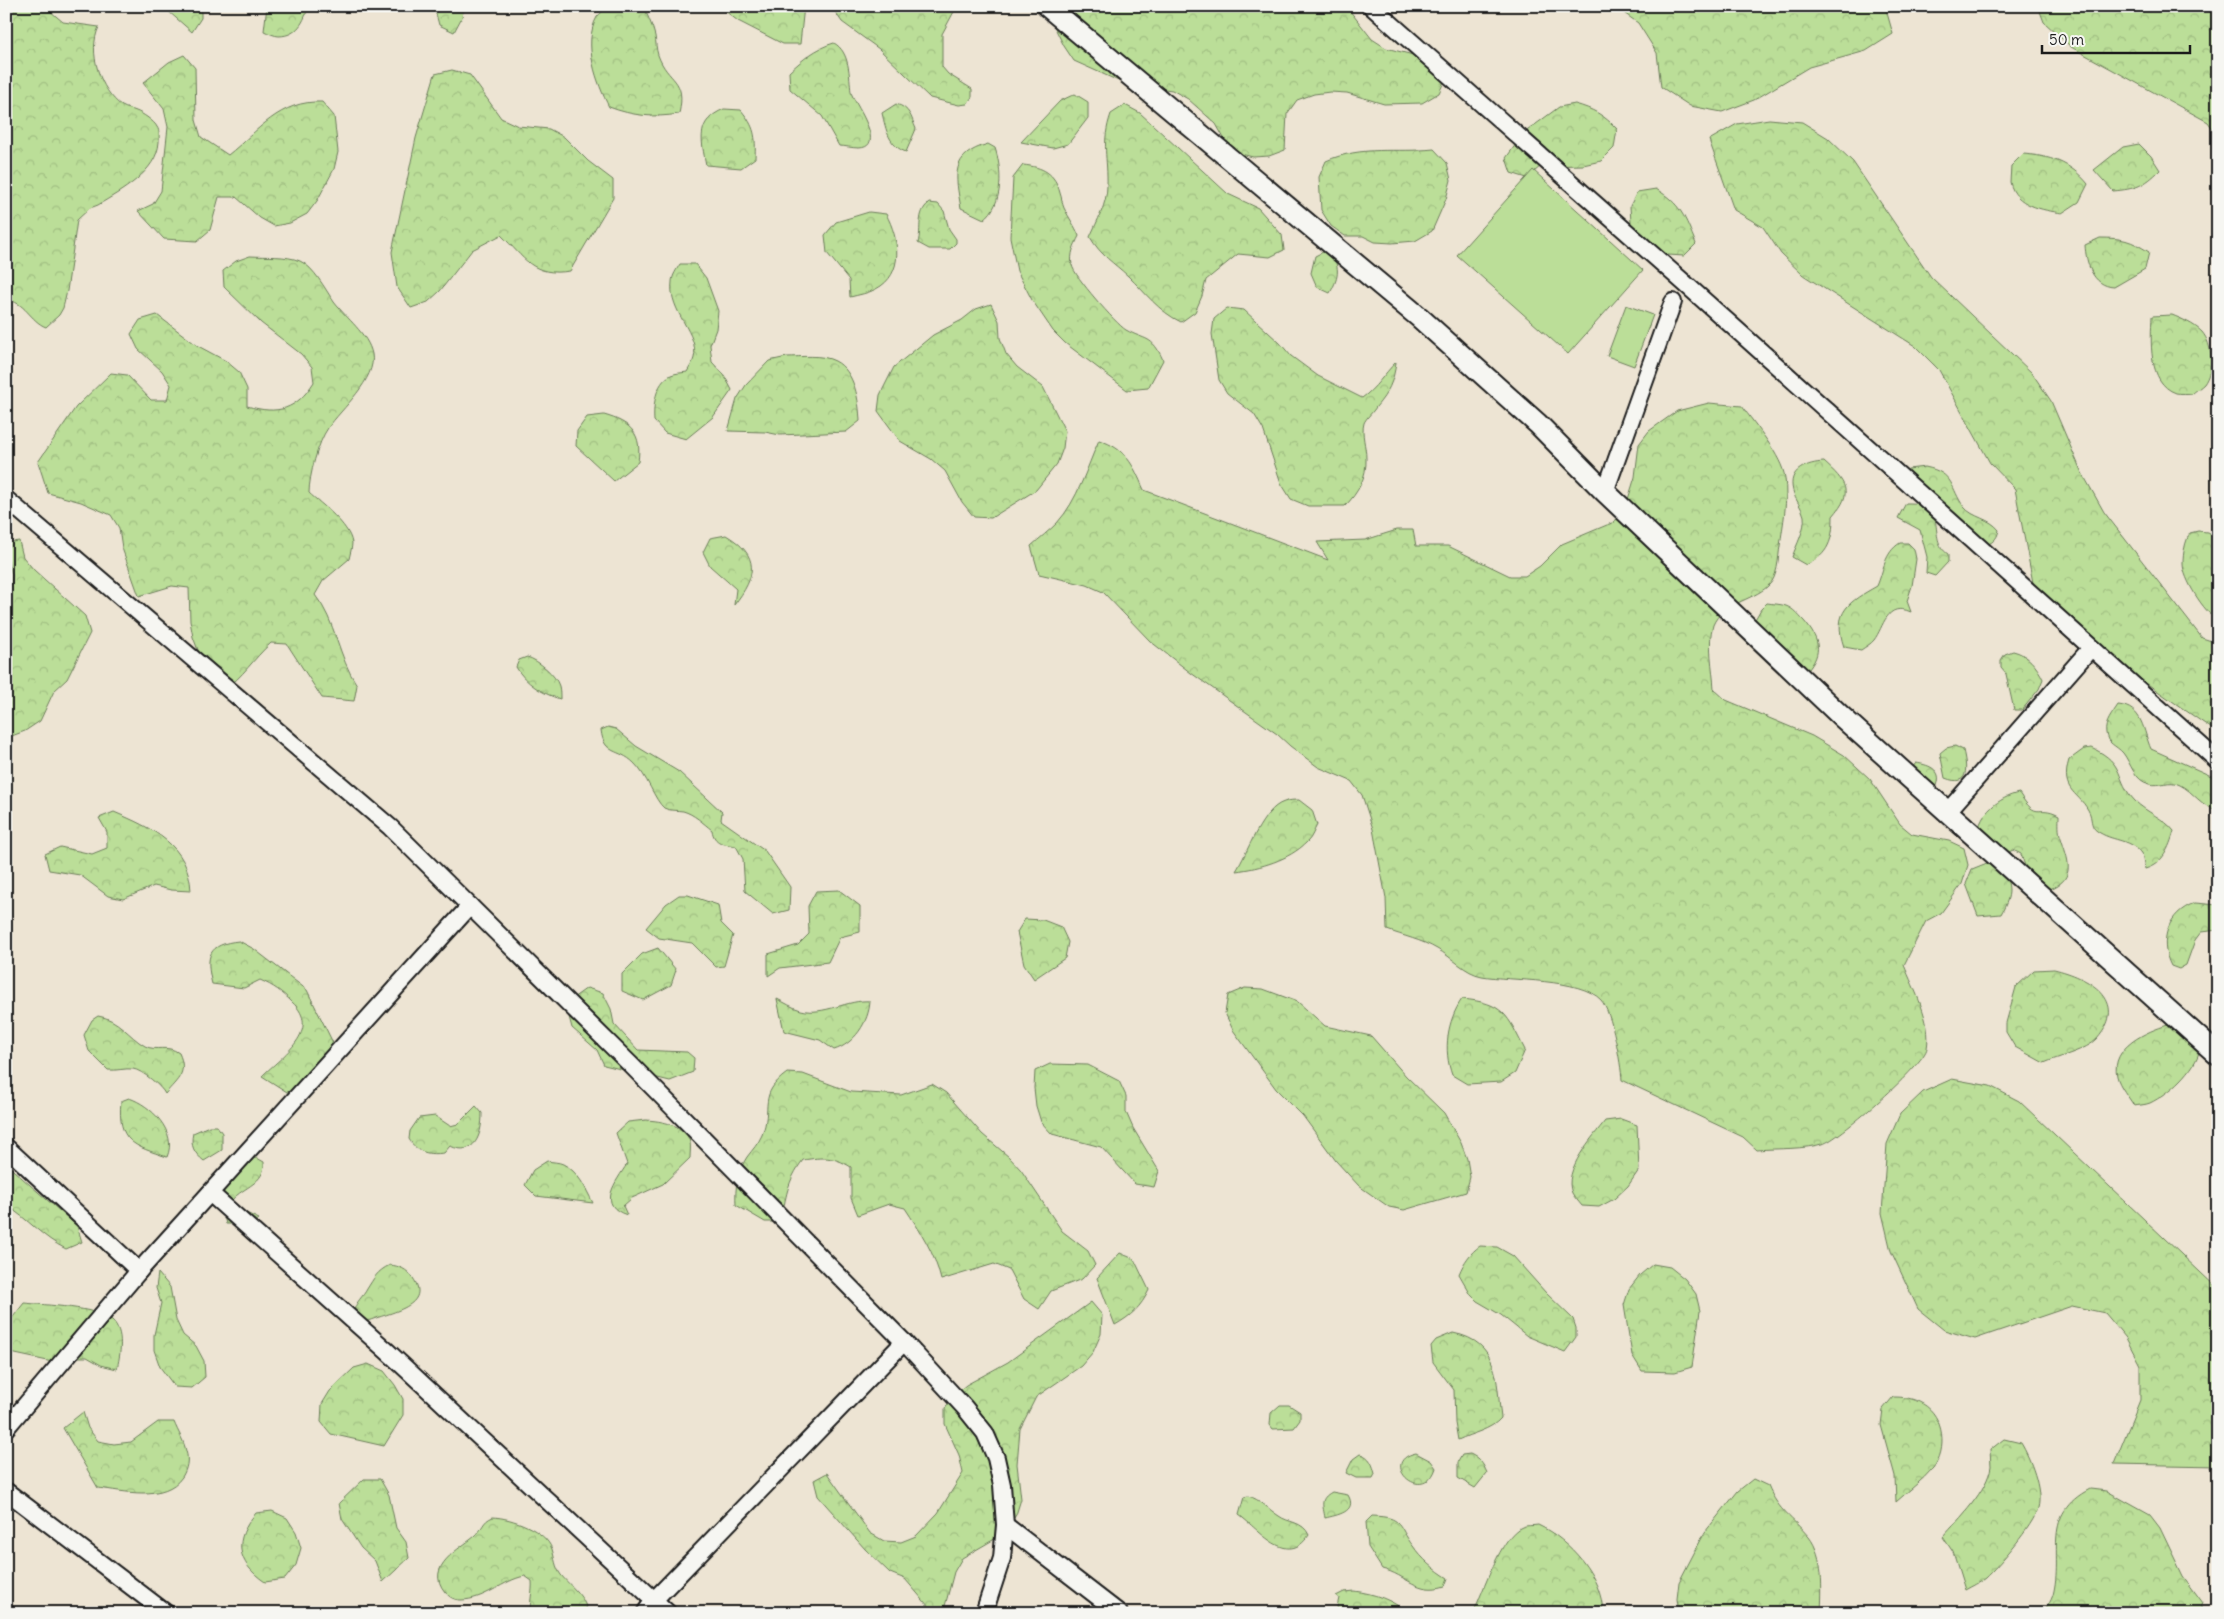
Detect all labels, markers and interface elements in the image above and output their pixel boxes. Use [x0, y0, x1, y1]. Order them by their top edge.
scale bar [2042, 22, 2189, 54]
text: 50 m [2049, 30, 2084, 49]

